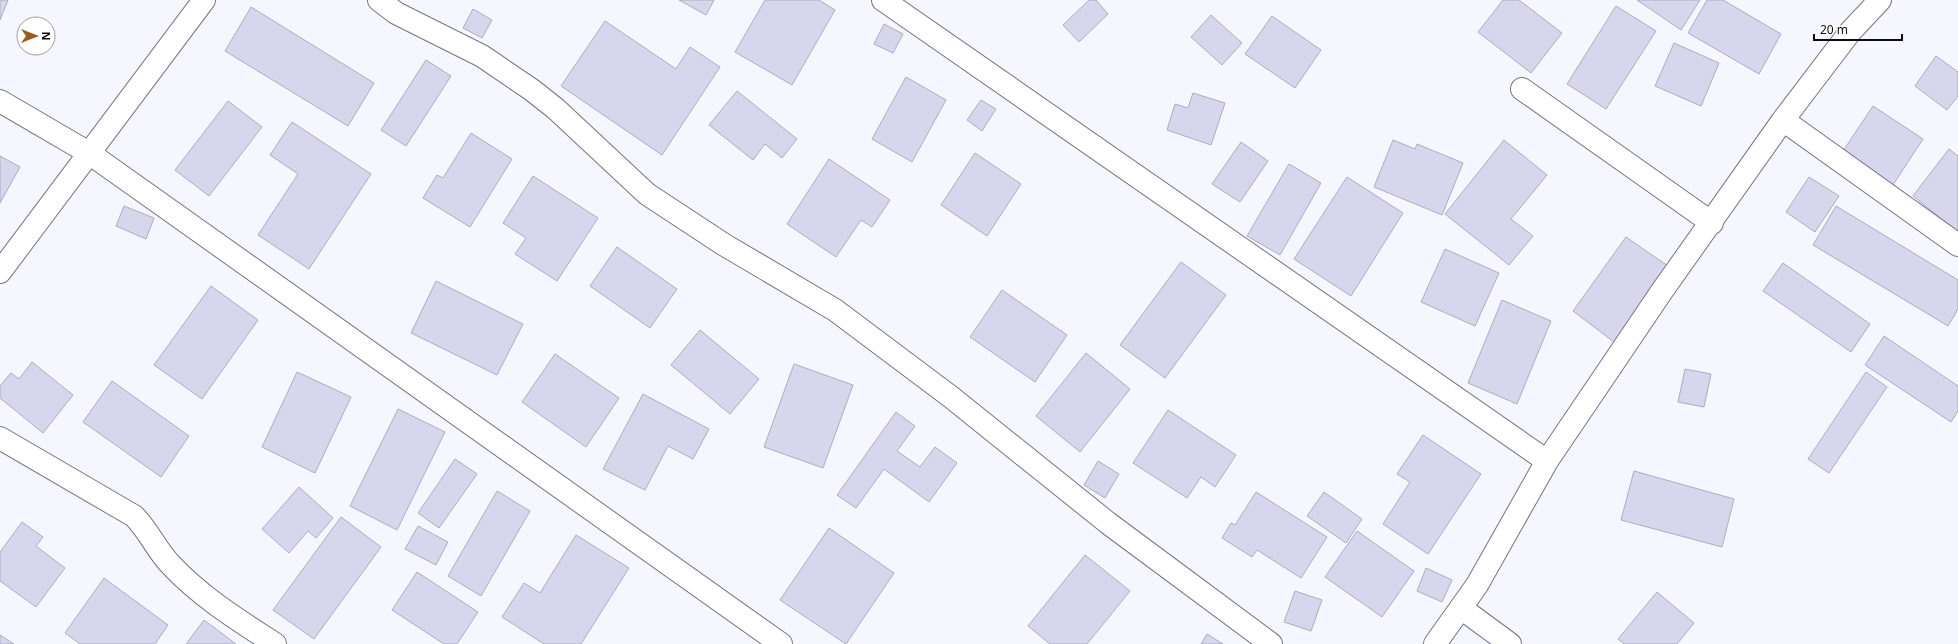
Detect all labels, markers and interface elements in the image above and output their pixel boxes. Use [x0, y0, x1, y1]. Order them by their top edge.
north arrow [16, 16, 56, 56]
scale bar [1814, 16, 1902, 42]
text: 20 m [1820, 21, 1848, 38]
text: N [39, 32, 54, 40]

